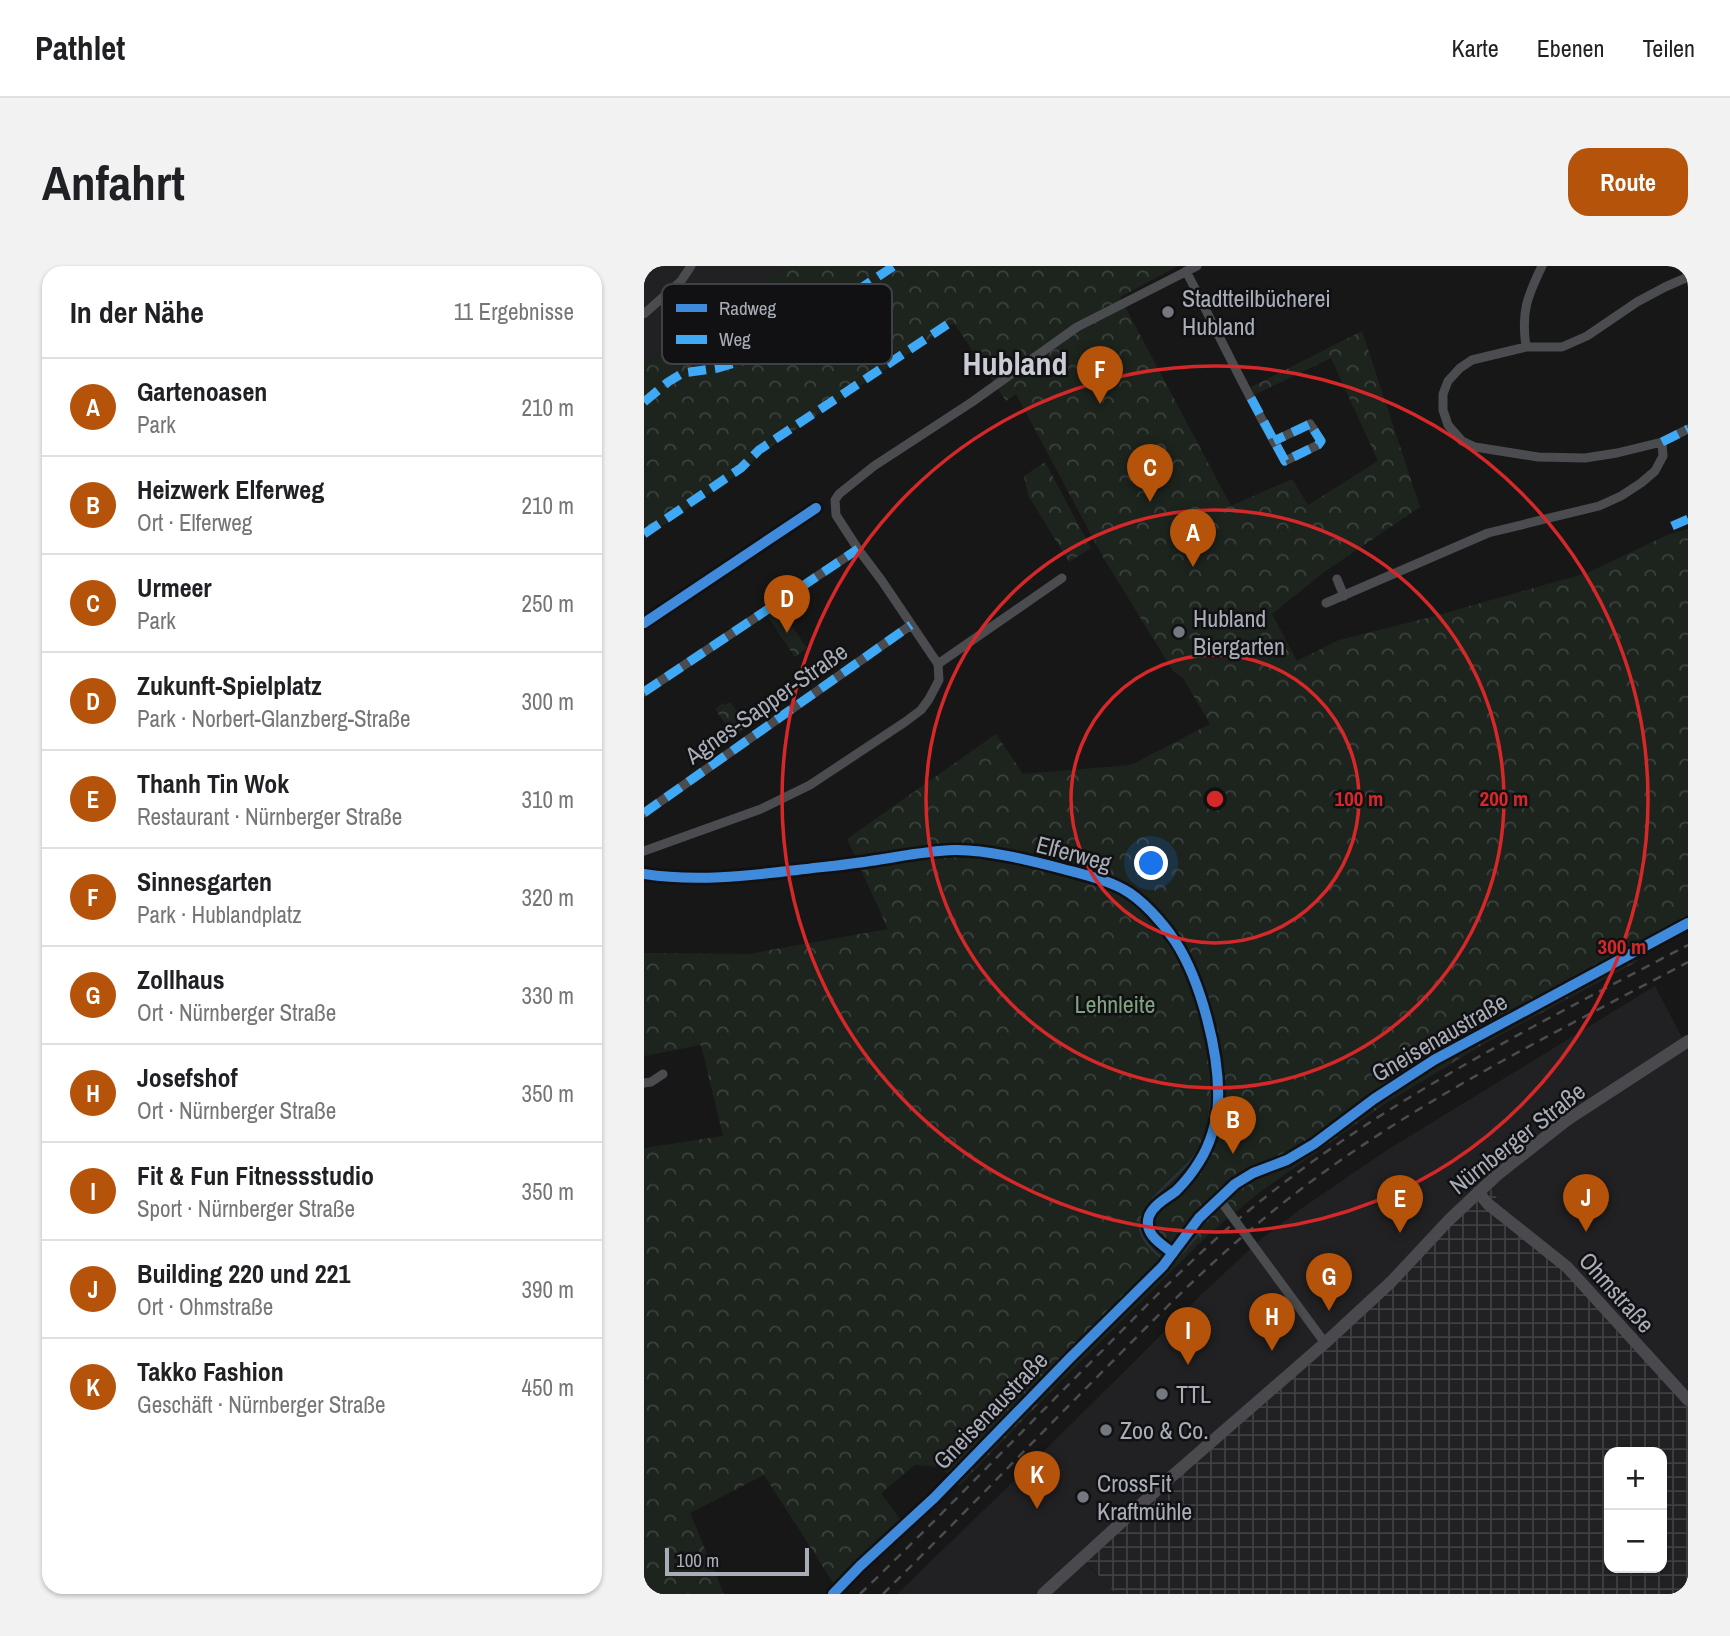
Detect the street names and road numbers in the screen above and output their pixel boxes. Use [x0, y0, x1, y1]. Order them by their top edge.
street label: Agnes-Sapper-Straße [678, 635, 854, 772]
street label: Elferweg [1033, 828, 1115, 878]
street label: Gneisenaustraße [1365, 985, 1513, 1089]
street label: Nürnberger Straße [1443, 1075, 1591, 1201]
street label: Ohmstraße [1572, 1245, 1662, 1339]
street label: Gneisenaustraße [926, 1344, 1054, 1476]

